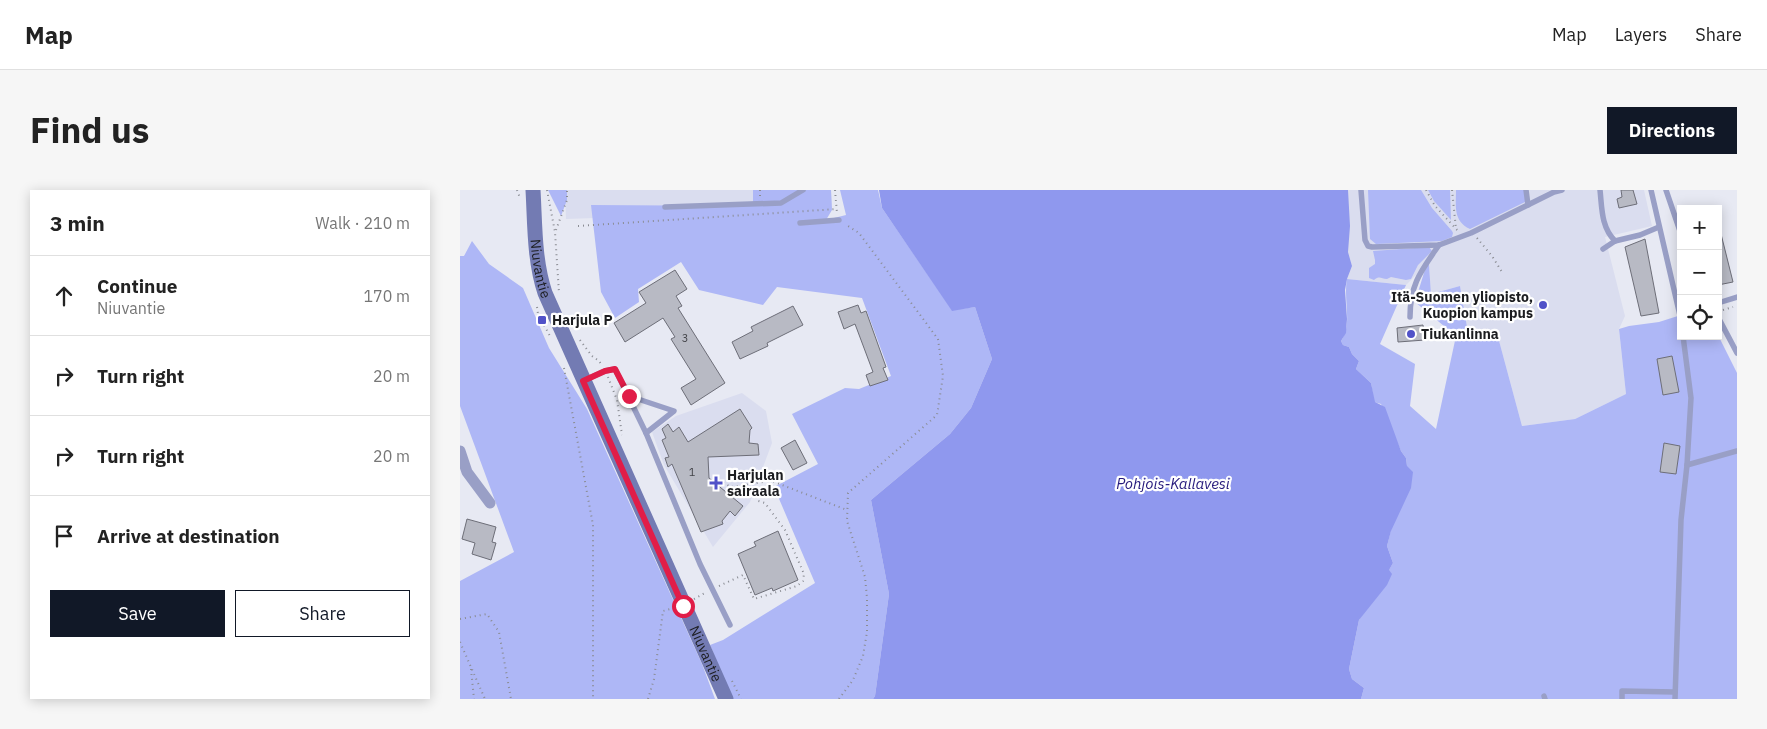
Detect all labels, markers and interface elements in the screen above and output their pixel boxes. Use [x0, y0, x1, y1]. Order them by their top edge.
text: Map [25, 19, 73, 51]
text: Map [1552, 23, 1587, 46]
text: Layers [1615, 23, 1667, 46]
text: Share [1695, 23, 1742, 46]
text: Find us [30, 107, 149, 153]
button: Directions [1607, 107, 1737, 154]
map controls [1677, 205, 1722, 340]
button: + [1677, 205, 1722, 250]
text: 3 min [50, 209, 105, 237]
text: Walk · 210 m [315, 213, 410, 233]
street label: Niuvantie [526, 238, 555, 301]
button: − [1677, 250, 1722, 295]
text: Continue [97, 274, 177, 298]
icon: ahead [50, 282, 78, 310]
text: 170 m [363, 286, 410, 306]
place label: Itä-Suomen yliopisto, Kuopion kampus [1391, 288, 1533, 322]
button: locate [1677, 295, 1722, 340]
text: Niuvantie [97, 298, 165, 318]
marker: Itä-Suomen yliopisto, Kuopion kampus [1537, 299, 1549, 311]
place label: Harjula P [552, 311, 613, 329]
marker: Harjula P [536, 314, 548, 326]
place label: Tiukanlinna [1421, 325, 1499, 343]
marker: Tiukanlinna [1405, 328, 1417, 340]
house number: 3 [682, 331, 688, 345]
icon: right [50, 362, 78, 390]
text: Turn right [97, 364, 184, 388]
text: 20 m [373, 366, 410, 386]
route end [618, 385, 641, 408]
icon: right [50, 442, 78, 470]
text: Turn right [97, 444, 184, 468]
text: 20 m [373, 446, 410, 466]
house number: 1 [689, 465, 696, 479]
place label: Harjulan sairaala [727, 466, 784, 500]
water label: Pohjois-Kallavesi [1116, 474, 1230, 493]
marker: Harjulan sairaala [709, 476, 723, 490]
icon: arrive [50, 522, 78, 550]
text: Arrive at destination [97, 524, 280, 548]
button: Save [50, 590, 225, 637]
button: Share [235, 590, 410, 637]
route start [672, 595, 695, 618]
street label: Niuvantie [685, 623, 726, 685]

